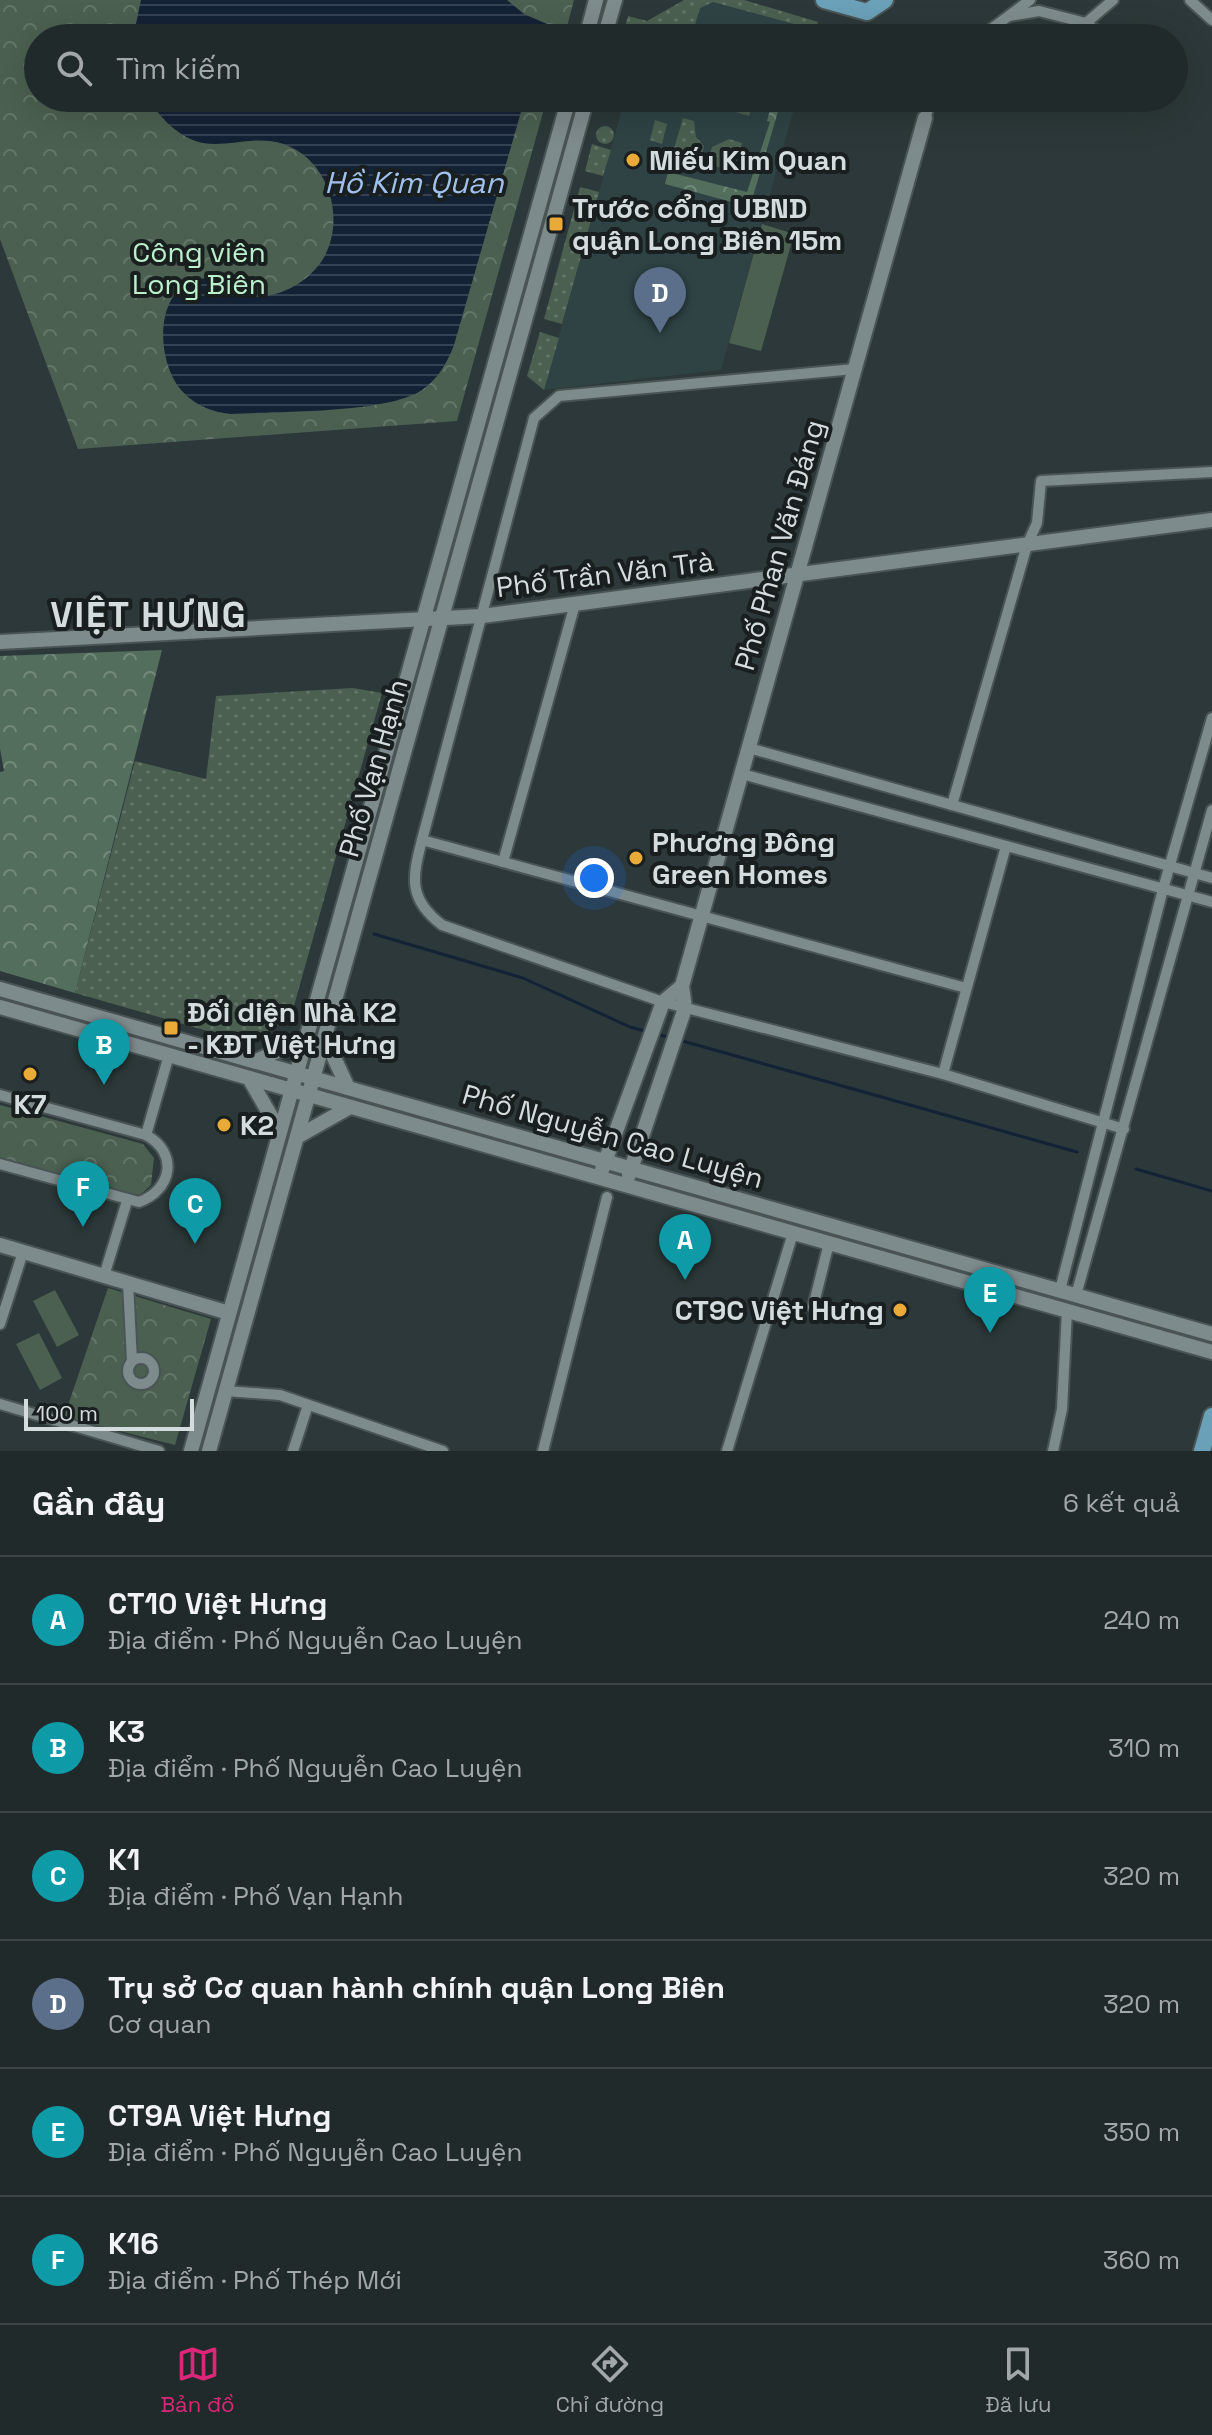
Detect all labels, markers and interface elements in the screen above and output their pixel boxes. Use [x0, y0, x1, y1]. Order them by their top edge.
search box [24, 24, 1188, 112]
icon: search [52, 46, 96, 90]
text: Tìm kiếm [116, 49, 241, 88]
place label: Miếu Kim Quan [649, 142, 847, 178]
marker: Miếu Kim Quan [624, 151, 642, 169]
water label: Hồ Kim Quan [324, 163, 504, 202]
place label: Trước cổng UBND quận Long Biên 15m [572, 190, 842, 258]
marker: Trước cổng UBND quận Long Biên 15m [547, 215, 565, 233]
park label: Công viên Long Biên [132, 234, 266, 302]
pin: D [634, 267, 686, 333]
street label: Phố Phan Văn Đáng [726, 415, 832, 675]
street label: Phố Trần Văn Trà [494, 543, 716, 605]
district label: VIỆT HƯNG [50, 592, 248, 638]
street label: Phố Vạn Hạnh [330, 675, 416, 861]
place label: Phương Đông Green Homes [652, 824, 835, 892]
marker: Phương Đông Green Homes [627, 849, 645, 867]
your location [574, 858, 614, 898]
place label: Đối diện Nhà K2 - KĐT Việt Hưng [187, 994, 397, 1062]
pin: B [78, 1019, 130, 1085]
marker: Đối diện Nhà K2 - KĐT Việt Hưng [162, 1019, 180, 1037]
marker: K7 [21, 1065, 39, 1083]
street label: Phố Nguyễn Cao Luyện [458, 1076, 768, 1196]
place label: K7 [13, 1086, 47, 1122]
place label: K2 [240, 1107, 274, 1143]
marker: K2 [215, 1116, 233, 1134]
pin: F [57, 1161, 109, 1227]
pin: C [169, 1178, 221, 1244]
pin: A [659, 1214, 711, 1280]
pin: E [964, 1267, 1016, 1333]
place label: CT9C Việt Hưng [675, 1292, 884, 1328]
marker: CT9C Việt Hưng [891, 1301, 909, 1319]
scale bar [24, 1395, 194, 1431]
text: 100 m [36, 1399, 98, 1427]
text: Gần đây [32, 1482, 166, 1525]
text: 6 kết quả [1063, 1486, 1180, 1520]
text: CT10 Việt Hưng [108, 1584, 327, 1623]
text: A [50, 1603, 66, 1637]
text: 240 m [1103, 1603, 1180, 1637]
text: Địa điểm · Phố Nguyễn Cao Luyện [108, 1623, 522, 1657]
text: K3 [108, 1712, 145, 1751]
text: B [49, 1731, 67, 1765]
text: 310 m [1108, 1731, 1180, 1765]
text: Địa điểm · Phố Nguyễn Cao Luyện [108, 1751, 522, 1785]
text: K1 [108, 1840, 140, 1879]
text: C [50, 1859, 66, 1893]
text: 320 m [1103, 1859, 1180, 1893]
text: Địa điểm · Phố Vạn Hạnh [108, 1879, 404, 1913]
text: Trụ sở Cơ quan hành chính quận Long Biên [108, 1968, 725, 2007]
text: D [49, 1987, 67, 2021]
text: 320 m [1103, 1987, 1180, 2021]
text: Cơ quan [108, 2007, 211, 2041]
text: CT9A Việt Hưng [108, 2096, 331, 2135]
text: E [51, 2115, 65, 2149]
text: 350 m [1103, 2115, 1180, 2149]
text: Địa điểm · Phố Nguyễn Cao Luyện [108, 2135, 522, 2169]
text: K16 [108, 2224, 159, 2263]
text: F [51, 2243, 65, 2277]
text: 360 m [1103, 2243, 1180, 2277]
text: Địa điểm · Phố Thép Mới [108, 2263, 402, 2297]
tab: Bản đồ [161, 2342, 235, 2418]
tab: Chỉ đường [556, 2342, 664, 2418]
tab: Đã lưu [985, 2342, 1051, 2418]

